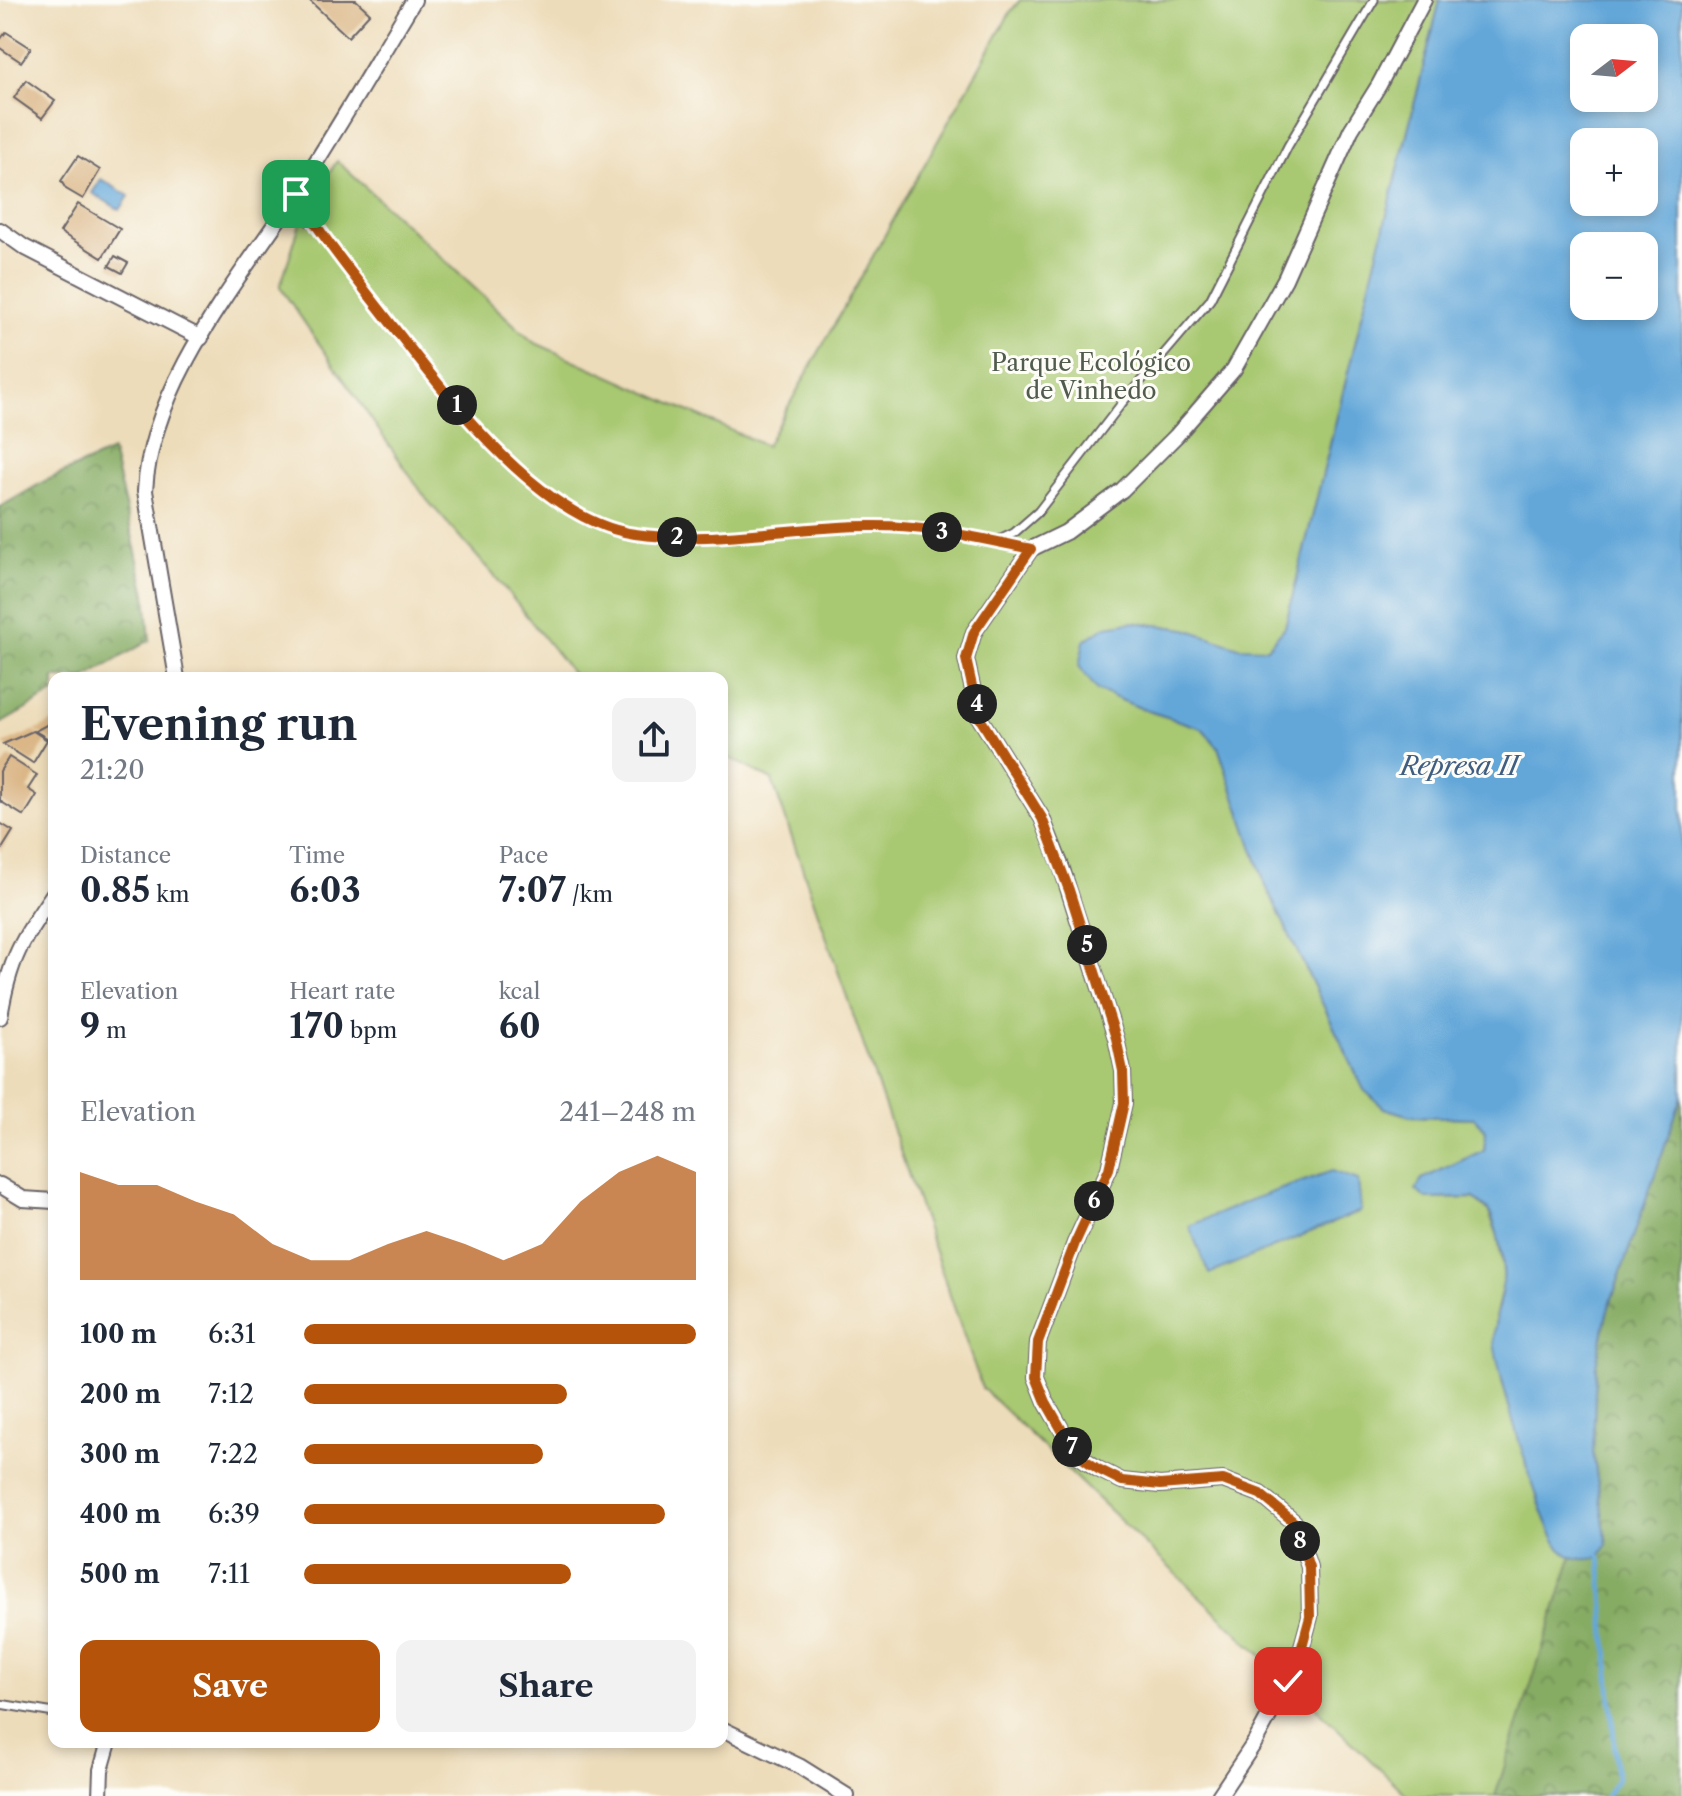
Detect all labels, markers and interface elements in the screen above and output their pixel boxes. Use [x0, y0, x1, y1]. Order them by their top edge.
north arrow [1570, 24, 1658, 112]
map controls [1570, 24, 1658, 320]
button: + [1570, 128, 1658, 216]
pin [262, 160, 330, 228]
icon: arrive [274, 172, 318, 216]
button: − [1570, 232, 1658, 320]
park label: Parque Ecológico de Vinhedo [991, 348, 1191, 405]
pin: 1 [437, 385, 477, 425]
text: 1 [452, 391, 462, 418]
pin: 3 [922, 512, 962, 552]
pin: 2 [657, 517, 697, 557]
text: 3 [936, 518, 948, 545]
text: 2 [671, 523, 684, 550]
pin: 4 [957, 684, 997, 724]
text: 4 [970, 690, 984, 717]
text: Evening run [80, 697, 357, 751]
button: share [612, 698, 696, 782]
water label: Represa II [1398, 750, 1522, 782]
text: 21:20 [80, 754, 145, 786]
text: Distance [80, 842, 171, 869]
text: Time [289, 842, 345, 869]
text: Pace [499, 842, 548, 869]
text: 0.85 [80, 869, 150, 911]
text: 6:03 [289, 869, 361, 911]
text: 7:07 [499, 869, 566, 911]
text: km [150, 881, 189, 908]
text: /km [566, 881, 613, 908]
pin: 5 [1067, 925, 1107, 965]
text: 5 [1081, 931, 1093, 958]
text: Elevation [80, 978, 178, 1005]
text: Heart rate [289, 978, 395, 1005]
text: kcal [499, 978, 540, 1005]
text: 9 [80, 1005, 100, 1047]
text: 170 [289, 1005, 344, 1047]
text: 60 [499, 1005, 541, 1047]
text: m [100, 1017, 127, 1044]
text: bpm [344, 1017, 397, 1044]
text: Elevation [80, 1096, 196, 1128]
text: 241–248 m [559, 1096, 696, 1128]
pin: 6 [1074, 1181, 1114, 1221]
text: 6 [1087, 1187, 1101, 1214]
text: 100 m [80, 1318, 157, 1350]
text: 6:31 [208, 1318, 256, 1350]
text: 200 m [80, 1378, 161, 1410]
text: 7:12 [208, 1378, 254, 1410]
pin: 7 [1052, 1427, 1092, 1467]
text: 7 [1066, 1433, 1078, 1460]
text: 300 m [80, 1438, 160, 1470]
text: 7:22 [208, 1438, 258, 1470]
text: 400 m [80, 1498, 161, 1530]
text: 6:39 [208, 1498, 260, 1530]
pin: 8 [1280, 1521, 1320, 1561]
text: 8 [1293, 1527, 1307, 1554]
text: 500 m [80, 1558, 160, 1590]
text: 7:11 [208, 1558, 250, 1590]
button: Save [80, 1640, 380, 1732]
button: Share [396, 1640, 696, 1732]
pin [1254, 1647, 1322, 1715]
icon: check [1266, 1659, 1310, 1703]

